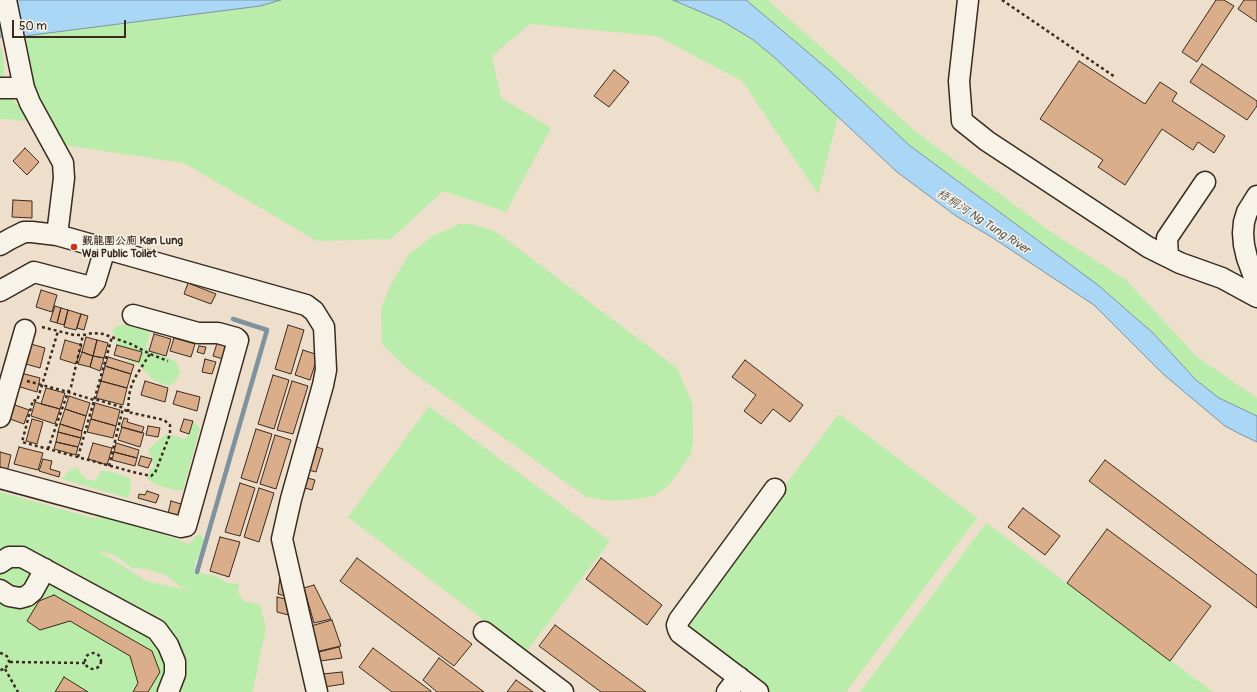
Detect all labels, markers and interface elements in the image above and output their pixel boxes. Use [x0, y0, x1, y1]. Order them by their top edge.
scale bar [14, 12, 128, 38]
text: 50 m [19, 19, 47, 34]
water label: 梧桐河 Ng Tung River [934, 187, 1032, 257]
place label: 覲龍圍公廁 Kan Lung Wai Public Toilet [82, 234, 183, 260]
marker: 覲龍圍公廁 Kan Lung Wai Public Toilet [69, 242, 79, 252]

